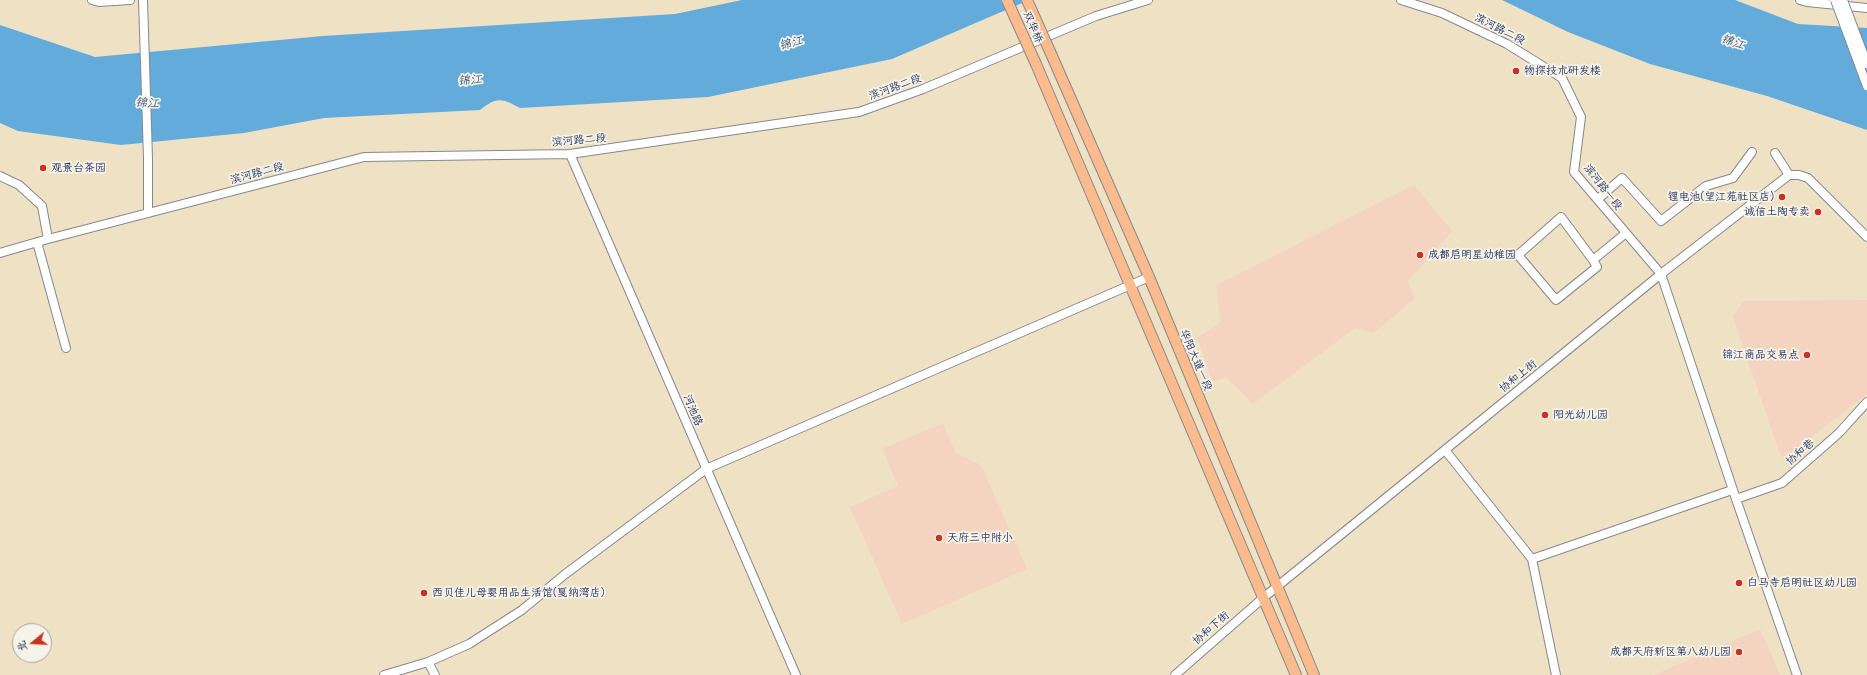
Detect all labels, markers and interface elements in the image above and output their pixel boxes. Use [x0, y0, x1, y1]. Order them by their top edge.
street label: 双华桥 [1020, 9, 1046, 45]
street label: 滨河路二段 [1473, 11, 1527, 47]
water label: 锦江 [1719, 31, 1747, 53]
water label: 锦江 [778, 33, 804, 53]
place label: 物探技术研发楼 [1524, 64, 1601, 78]
marker: 物探技术研发楼 [1511, 66, 1521, 76]
street label: 滨河路二段 [867, 71, 923, 103]
water label: 锦江 [457, 72, 483, 88]
water label: 锦江 [135, 95, 159, 111]
street label: 滨河路二段 [551, 131, 607, 149]
street label: 滨河路二段 [229, 160, 285, 186]
place label: 观景台茶园 [51, 161, 106, 175]
street label: 滨河路一段 [1581, 161, 1625, 213]
marker: 观景台茶园 [38, 163, 48, 173]
place label: 锂电池(望江苑社区店) [1668, 190, 1774, 204]
marker: 锂电池(望江苑社区店) [1777, 192, 1787, 202]
place label: 诚信土陶专卖 [1744, 205, 1810, 219]
marker: 诚信土陶专卖 [1813, 207, 1823, 217]
place label: 成都启明星幼稚园 [1428, 248, 1516, 262]
marker: 成都启明星幼稚园 [1415, 250, 1425, 260]
street label: 华阳大道一段 [1177, 327, 1215, 393]
place label: 锦江商品交易点 [1722, 348, 1799, 362]
marker: 锦江商品交易点 [1802, 350, 1812, 360]
street label: 协和上街 [1497, 357, 1539, 395]
street label: 河池路 [680, 392, 706, 428]
place label: 阳光幼儿园 [1553, 408, 1608, 422]
marker: 阳光幼儿园 [1540, 410, 1550, 420]
street label: 协和巷 [1783, 436, 1817, 468]
place label: 天府三中附小 [947, 531, 1013, 545]
marker: 天府三中附小 [934, 533, 944, 543]
place label: 白马寺启明社区幼儿园 [1747, 576, 1857, 590]
marker: 白马寺启明社区幼儿园 [1734, 578, 1744, 588]
place label: 西贝佳儿母婴用品生活馆(戛纳湾店) [432, 586, 604, 600]
marker: 西贝佳儿母婴用品生活馆(戛纳湾店) [419, 588, 429, 598]
street label: 协和下街 [1190, 609, 1232, 647]
north arrow [12, 623, 52, 663]
text: 北 [12, 639, 30, 654]
place label: 成都天府新区第八幼儿园 [1610, 645, 1731, 659]
marker: 成都天府新区第八幼儿园 [1734, 647, 1744, 657]

